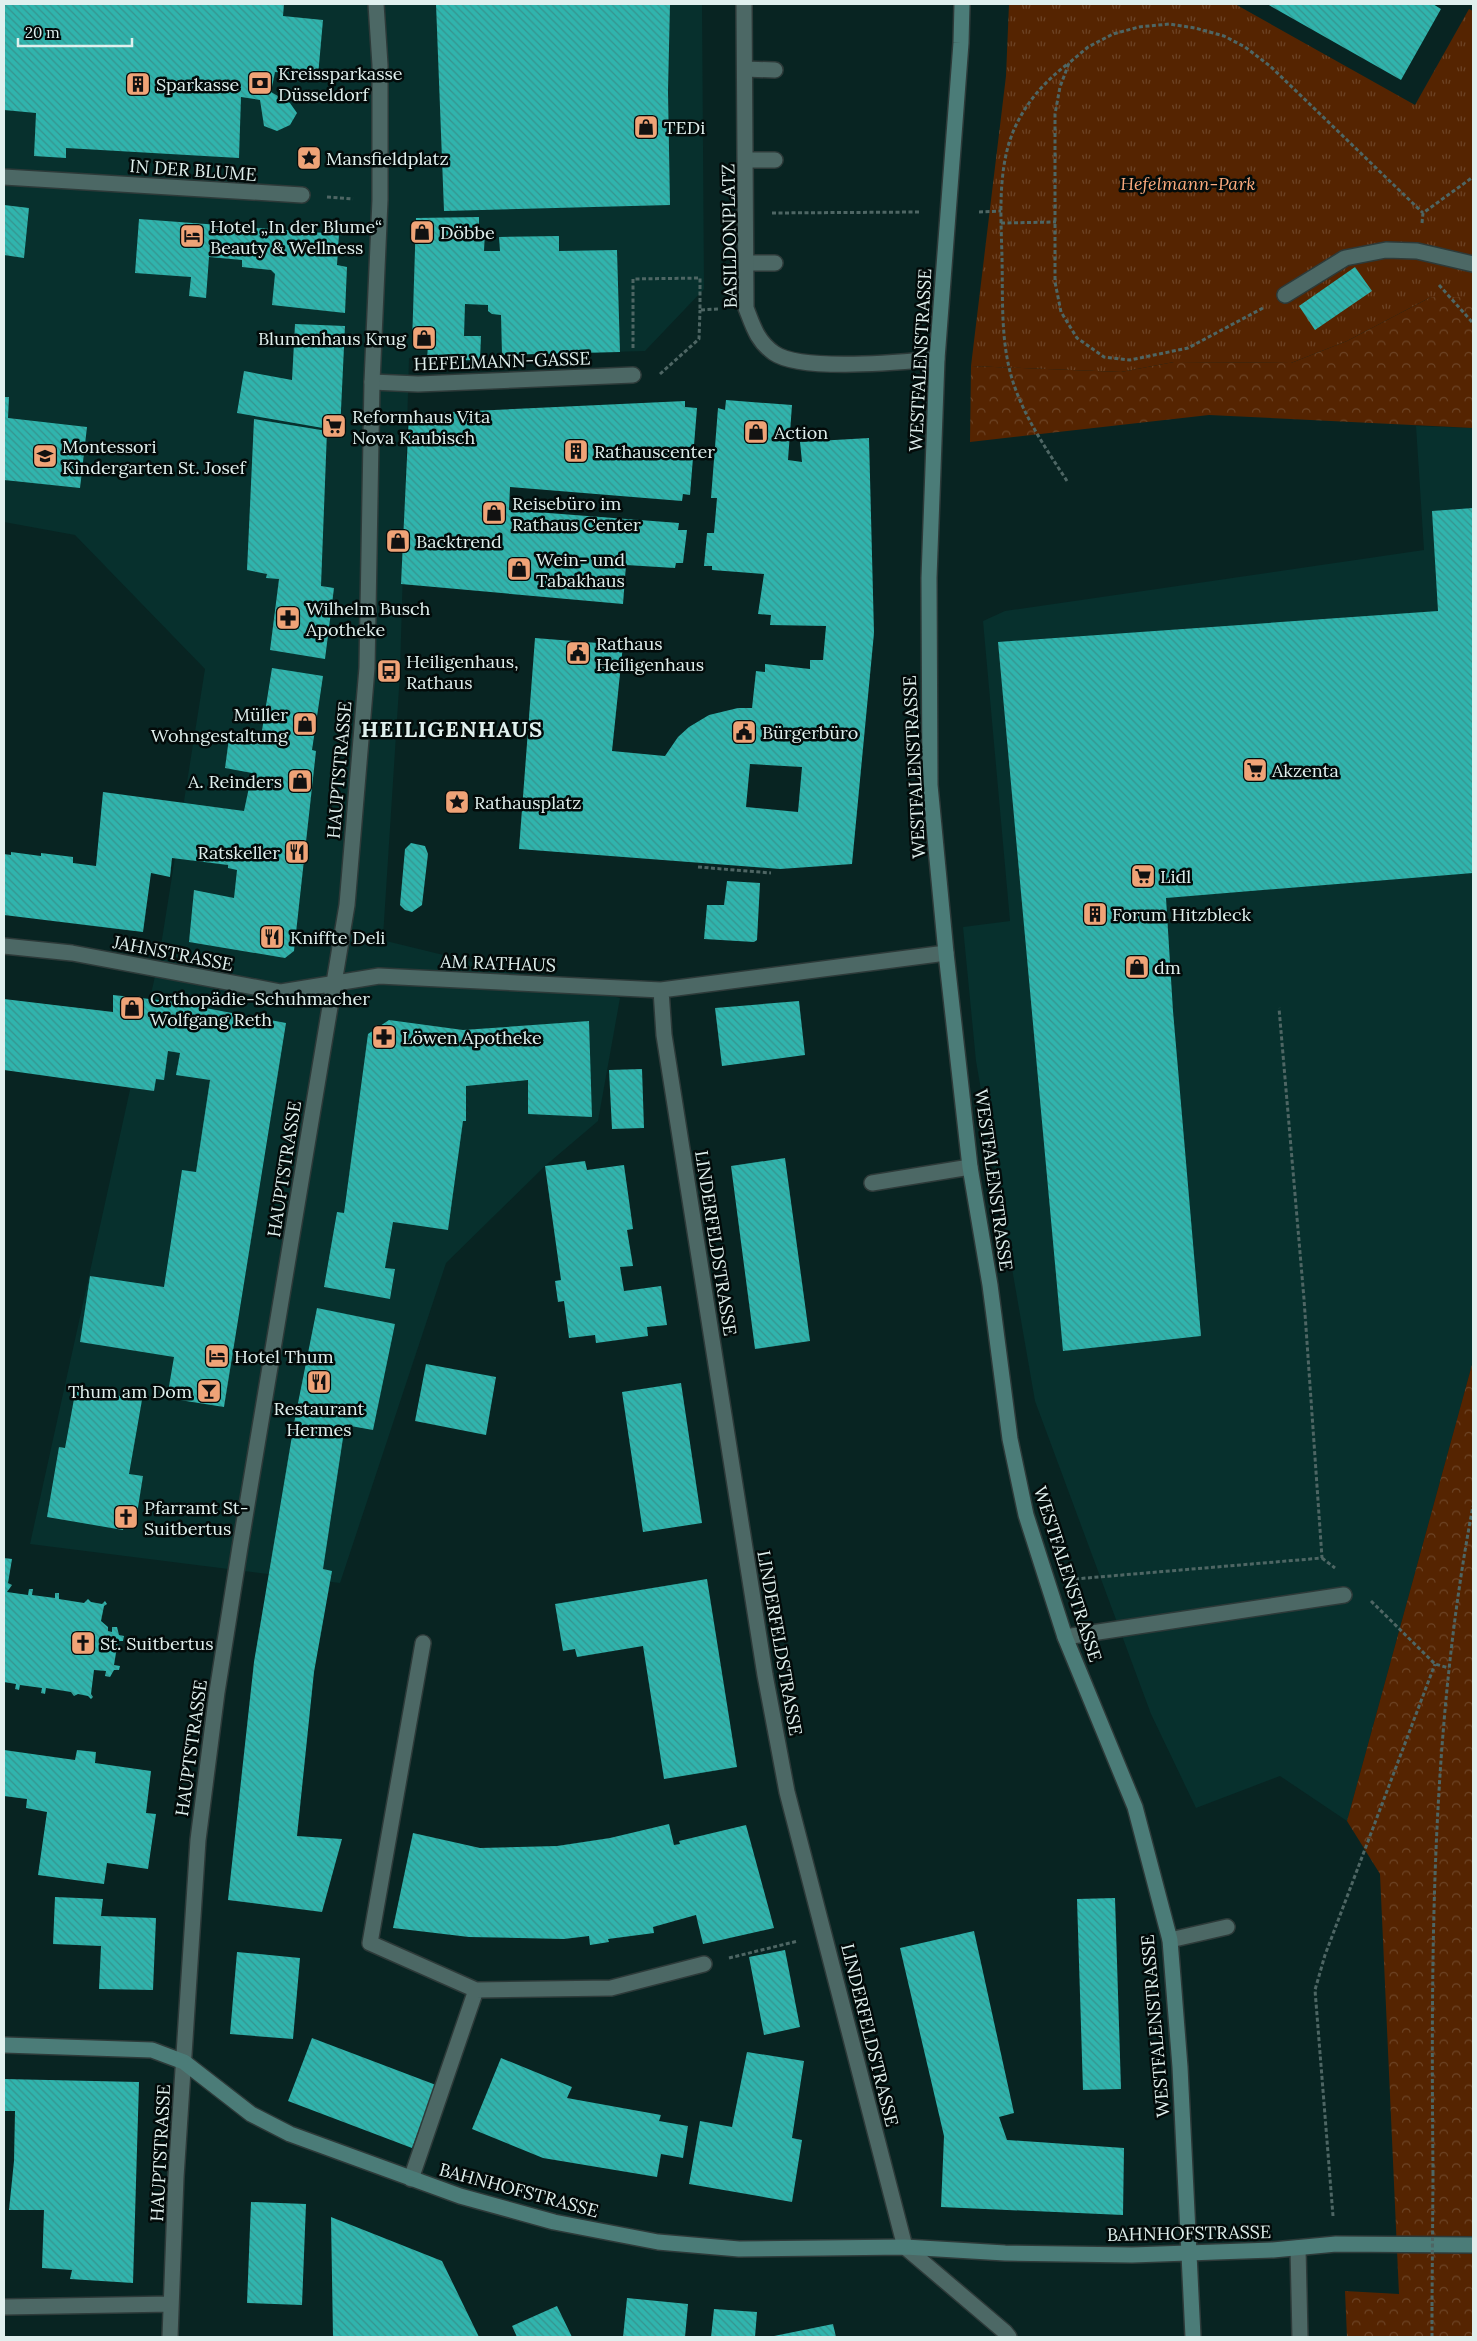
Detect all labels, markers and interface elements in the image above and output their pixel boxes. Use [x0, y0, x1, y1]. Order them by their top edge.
scale bar [18, 15, 131, 47]
text: 20 m [25, 23, 60, 42]
place label: Kreissparkasse Düsseldorf [278, 62, 403, 106]
bank icon: Kreissparkasse Düsseldorf [247, 70, 273, 96]
building icon: Sparkasse [125, 71, 151, 97]
place label: Sparkasse [156, 73, 239, 96]
shop icon: TEDi [633, 114, 659, 140]
place label: TEDi [664, 116, 705, 139]
place icon: Mansfieldplatz [296, 145, 322, 171]
place label: Mansfieldplatz [326, 147, 449, 170]
street label: IN DER BLUME [129, 154, 257, 186]
street label: BASILDONPLATZ [716, 163, 742, 309]
park label: Hefelmann-Park [1120, 172, 1256, 195]
place label: Hotel „In der Blume“ Beauty & Wellness [210, 215, 382, 259]
shop icon: Döbbe [409, 219, 435, 245]
place label: Döbbe [440, 221, 495, 244]
hotel icon: Hotel „In der Blume“ Beauty & Wellness [179, 223, 205, 249]
street label: WESTFALENSTRASSE [904, 268, 936, 452]
shop icon: Blumenhaus Krug [411, 325, 437, 351]
place label: Blumenhaus Krug [258, 327, 407, 350]
street label: HEFELMANN-GASSE [413, 346, 591, 376]
place label: Reformhaus Vita Nova Kaubisch [352, 405, 490, 449]
supermarket icon: Reformhaus Vita Nova Kaubisch [321, 413, 347, 439]
shop icon: Action [743, 419, 769, 445]
place label: Action [773, 421, 828, 444]
place label: Montessori Kindergarten St. Josef [62, 435, 248, 479]
building icon: Rathauscenter [563, 438, 589, 464]
place label: Rathauscenter [594, 440, 715, 463]
school or university icon: Montessori Kindergarten St. Josef [32, 443, 58, 469]
place label: Reisebüro im Rathaus Center [512, 492, 641, 536]
shop icon: Reisebüro im Rathaus Center [481, 500, 507, 526]
shop icon: Backtrend [385, 528, 411, 554]
place label: Backtrend [416, 530, 502, 553]
place label: Wein- und Tabakhaus [536, 548, 625, 592]
shop icon: Wein- und Tabakhaus [506, 556, 532, 582]
place label: Wilhelm Busch Apotheke [305, 597, 431, 641]
pharmacy icon: Wilhelm Busch Apotheke [275, 605, 301, 631]
place label: Rathaus Heiligenhaus [596, 632, 704, 676]
public building icon: Rathaus Heiligenhaus [565, 640, 591, 666]
place label: Heiligenhaus, Rathaus [406, 650, 519, 694]
bus stop icon: Heiligenhaus, Rathaus [376, 658, 402, 684]
street label: WESTFALENSTRASSE [898, 675, 930, 859]
street label: HAUPTSTRASSE [322, 700, 356, 840]
place label: Müller Wohngestaltung [151, 703, 289, 747]
shop icon: Müller Wohngestaltung [292, 711, 318, 737]
district label: HEILIGENHAUS [361, 715, 543, 743]
public building icon: Bürgerbüro [731, 719, 757, 745]
place label: Bürgerbüro [762, 721, 858, 744]
supermarket icon: Akzenta [1242, 757, 1268, 783]
place label: Akzenta [1271, 759, 1339, 782]
shop icon: A. Reinders [287, 768, 313, 794]
place label: A. Reinders [187, 770, 282, 793]
place icon: Rathausplatz [444, 789, 470, 815]
place label: Rathausplatz [474, 791, 581, 814]
restaurant icon: Ratskeller [284, 839, 310, 865]
place label: Ratskeller [198, 841, 280, 864]
supermarket icon: Lidl [1130, 863, 1156, 889]
place label: Lidl [1160, 865, 1191, 888]
building icon: Forum Hitzbleck [1082, 901, 1108, 927]
place label: Forum Hitzbleck [1112, 903, 1252, 926]
restaurant icon: Kniffte Deli [259, 924, 285, 950]
place label: Kniffte Deli [290, 926, 385, 949]
street label: JAHNSTRASSE [110, 930, 235, 976]
street label: AM RATHAUS [439, 949, 556, 977]
shop icon: dm [1124, 954, 1150, 980]
place label: dm [1154, 956, 1181, 979]
place label: Orthopädie-Schuhmacher Wolfgang Reth [150, 987, 370, 1031]
shop icon: Orthopädie-Schuhmacher Wolfgang Reth [119, 995, 145, 1021]
pharmacy icon: Löwen Apotheke [371, 1024, 397, 1050]
place label: Löwen Apotheke [402, 1026, 542, 1049]
street label: WESTFALENSTRASSE [970, 1088, 1018, 1272]
street label: HAUPTSTRASSE [262, 1099, 306, 1239]
street label: LINDERFELDSTRASSE [690, 1149, 742, 1337]
hotel icon: Hotel Thum [204, 1343, 230, 1369]
place label: Hotel Thum [234, 1345, 334, 1368]
restaurant icon: Restaurant Hermes [306, 1369, 332, 1395]
bar icon: Thum am Dom [196, 1378, 222, 1404]
place label: Thum am Dom [68, 1380, 192, 1403]
place label: Restaurant Hermes [274, 1397, 364, 1441]
street label: WESTFALENSTRASSE [1029, 1483, 1107, 1665]
place label: Pfarramt St- Suitbertus [144, 1496, 249, 1540]
church icon: Pfarramt St- Suitbertus [113, 1504, 139, 1530]
street label: LINDERFELDSTRASSE [752, 1549, 808, 1737]
church icon: St. Suitbertus [70, 1630, 96, 1656]
place label: St. Suitbertus [100, 1632, 214, 1655]
street label: HAUPTSTRASSE [170, 1678, 212, 1818]
street label: WESTFALENSTRASSE [1136, 1934, 1174, 2118]
street label: LINDERFELDSTRASSE [836, 1941, 904, 2129]
street label: HAUPTSTRASSE [145, 2084, 175, 2222]
street label: BAHNHOFSTRASSE [437, 2158, 601, 2222]
street label: BAHNHOFSTRASSE [1107, 2220, 1271, 2246]

